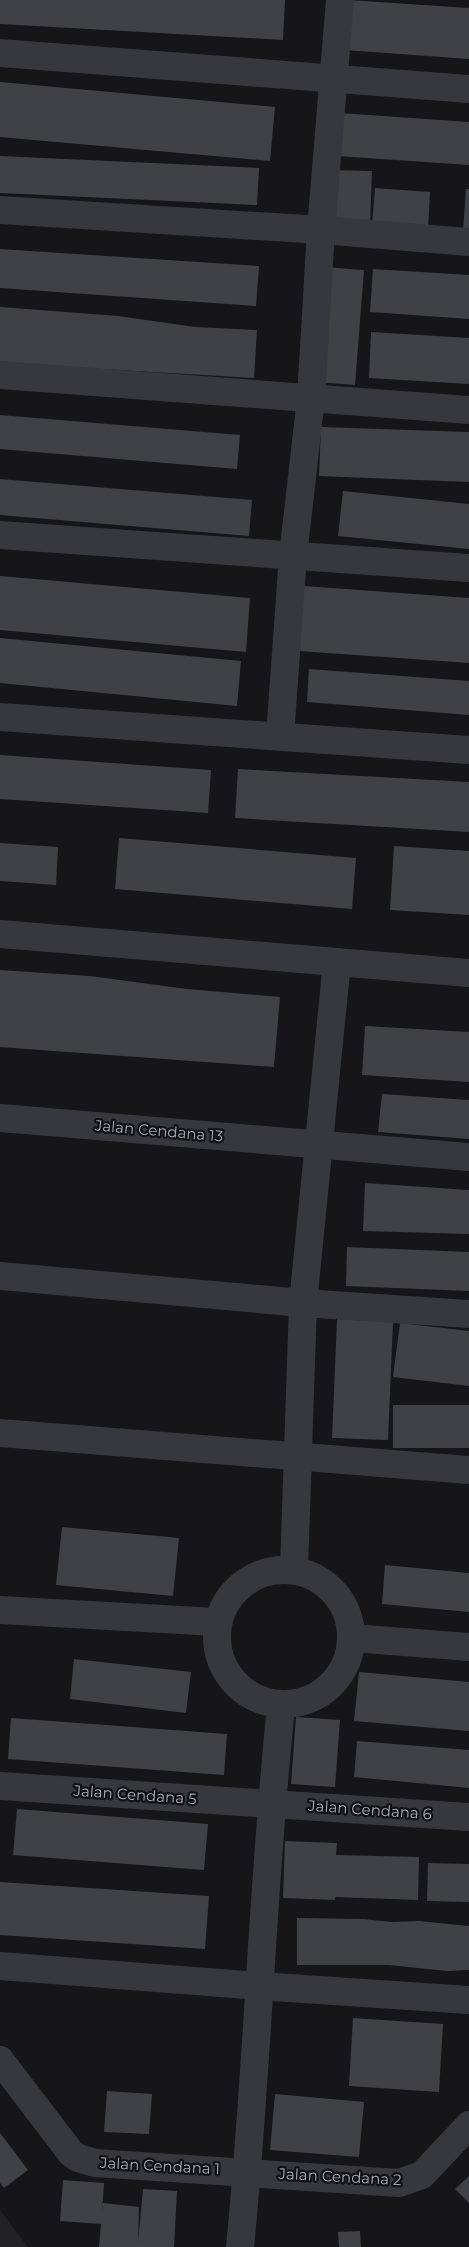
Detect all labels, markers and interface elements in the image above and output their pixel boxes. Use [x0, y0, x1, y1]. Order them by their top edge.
street label: Jalan Cendana 13 [93, 1115, 224, 1146]
street label: Jalan Cendana 5 [72, 1781, 197, 1808]
street label: Jalan Cendana 6 [307, 1796, 432, 1823]
street label: Jalan Cendana 1 [99, 2153, 221, 2178]
street label: Jalan Cendana 2 [277, 2164, 402, 2189]

